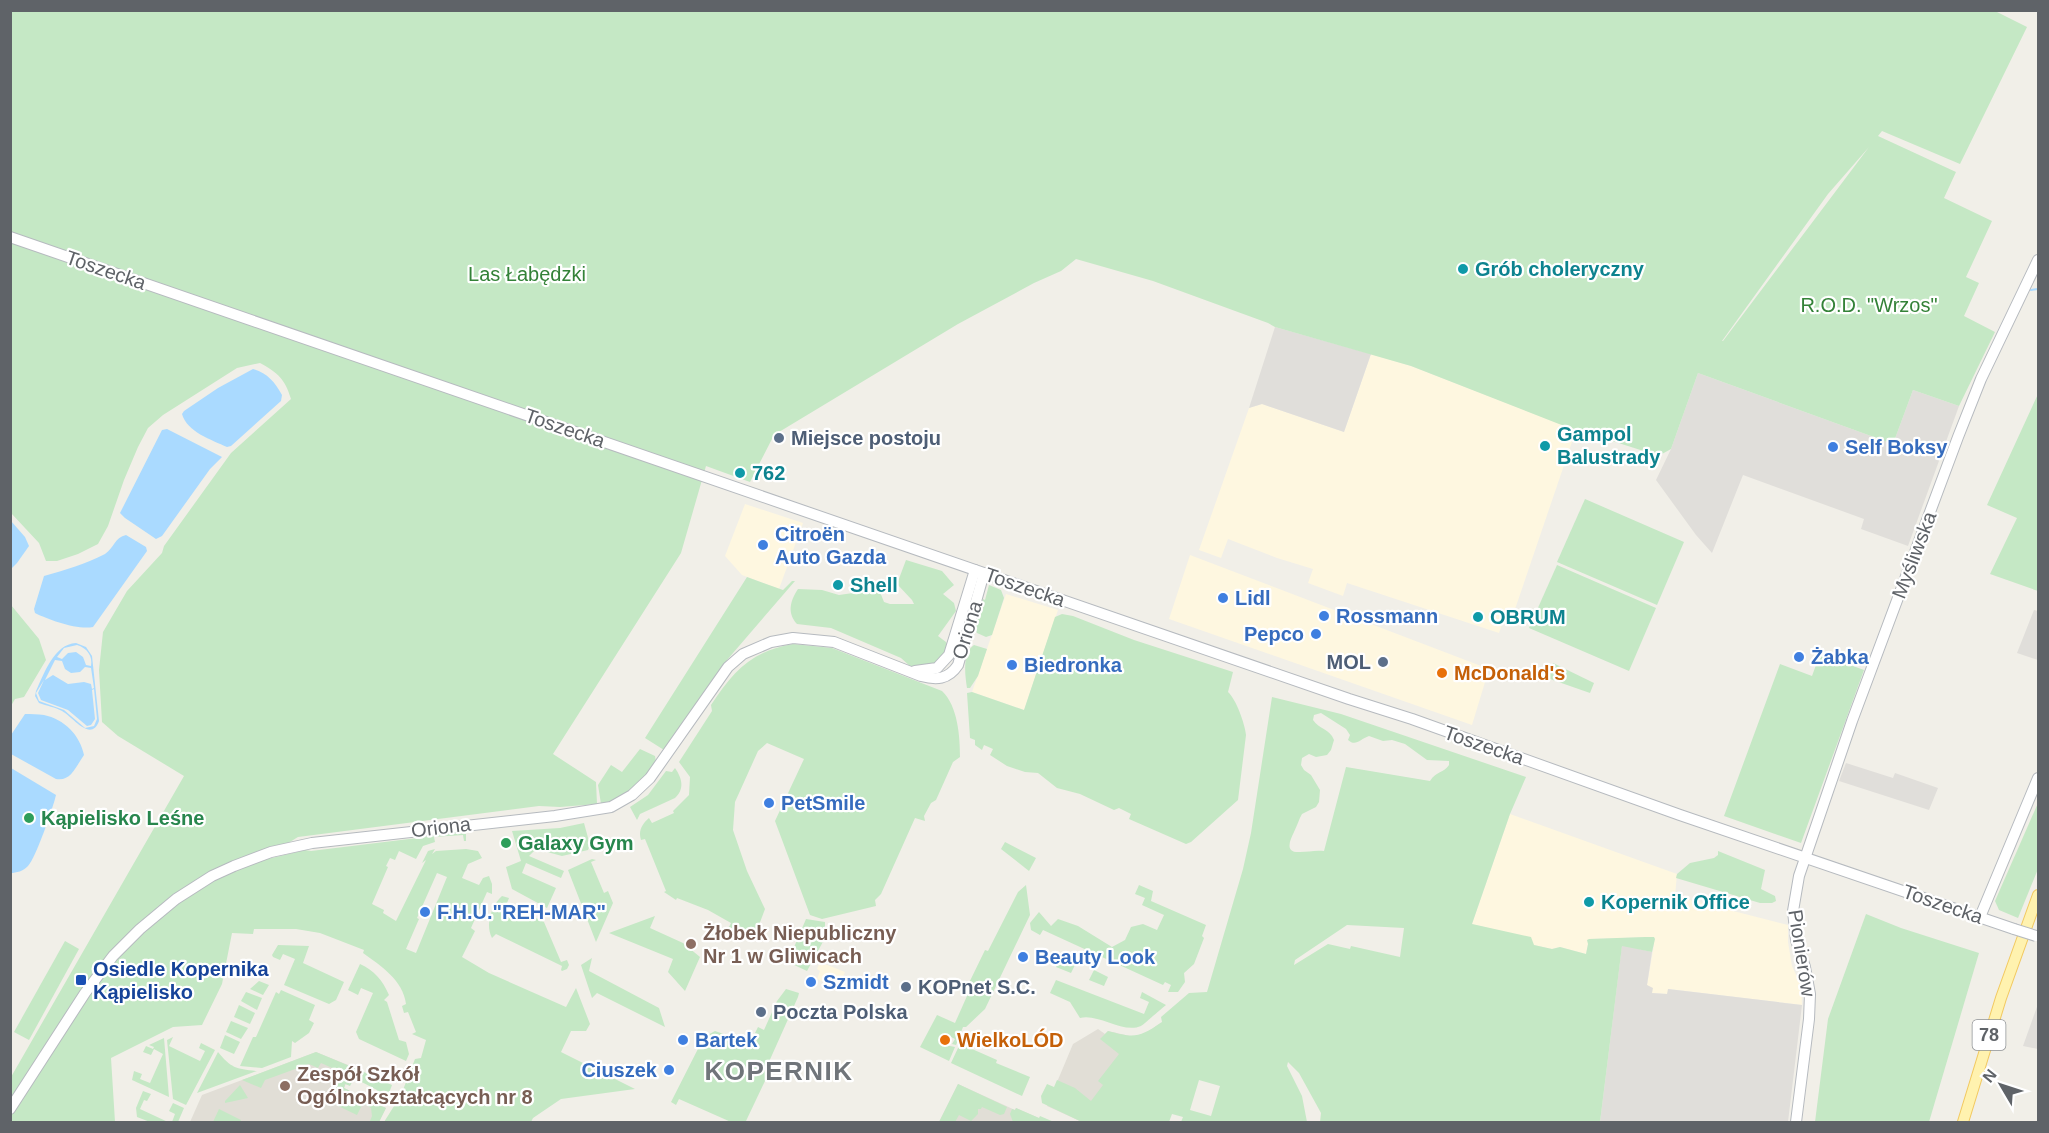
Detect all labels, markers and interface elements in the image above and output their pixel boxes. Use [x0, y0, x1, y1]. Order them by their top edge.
street label: Toszecka [63, 246, 150, 294]
place label: Grób choleryczny [1475, 258, 1645, 280]
marker: Grób choleryczny [1456, 262, 1470, 276]
park label: Las Łabędzki [468, 263, 586, 285]
park label: R.O.D. "Wrzos" [1800, 294, 1938, 316]
street label: Toszecka [522, 404, 609, 452]
place label: Gampol Balustrady [1557, 423, 1661, 468]
place label: Miejsce postoju [791, 427, 941, 449]
marker: Miejsce postoju [772, 431, 786, 445]
place label: Self Boksy [1845, 436, 1948, 458]
marker: Gampol Balustrady [1538, 439, 1552, 453]
marker: Self Boksy [1826, 440, 1840, 454]
place label: 762 [752, 462, 785, 484]
marker: 762 [733, 466, 747, 480]
street label: Myśliwska [1887, 508, 1941, 601]
place label: Citroën Auto Gazda [775, 523, 887, 568]
marker: Citroën Auto Gazda [756, 538, 770, 552]
street label: Toszecka [982, 563, 1069, 611]
place label: Shell [850, 574, 898, 596]
marker: Shell [831, 578, 845, 592]
place label: Lidl [1235, 587, 1271, 609]
marker: Lidl [1216, 591, 1230, 605]
street label: Oriona [948, 597, 987, 662]
place label: Rossmann [1336, 605, 1438, 627]
place label: OBRUM [1490, 606, 1566, 628]
marker: Rossmann [1317, 609, 1331, 623]
marker: OBRUM [1471, 610, 1485, 624]
place label: Pepco [1244, 623, 1304, 645]
marker: Pepco [1309, 627, 1323, 641]
place label: Żabka [1811, 646, 1870, 668]
marker: Żabka [1792, 650, 1806, 664]
place label: MOL [1327, 651, 1371, 673]
place label: Biedronka [1024, 654, 1123, 676]
marker: MOL [1376, 655, 1390, 669]
marker: Biedronka [1005, 658, 1019, 672]
place label: McDonald's [1454, 662, 1565, 684]
marker: McDonald's [1435, 666, 1449, 680]
street label: Toszecka [1441, 721, 1528, 769]
place label: PetSmile [781, 792, 865, 814]
marker: PetSmile [762, 796, 776, 810]
place label: Kąpielisko Leśne [41, 807, 204, 829]
marker: Kąpielisko Leśne [22, 811, 36, 825]
street label: Oriona [410, 812, 473, 842]
place label: Galaxy Gym [518, 832, 634, 854]
marker: Galaxy Gym [499, 836, 513, 850]
street label: Toszecka [1900, 880, 1987, 928]
place label: Kopernik Office [1601, 891, 1750, 913]
marker: Kopernik Office [1582, 895, 1596, 909]
place label: F.H.U."REH-MAR" [437, 901, 606, 923]
marker: F.H.U."REH-MAR" [418, 905, 432, 919]
street label: Pionierów [1784, 908, 1820, 999]
place label: Żłobek Niepubliczny Nr 1 w Gliwicach [703, 922, 897, 967]
marker: Żłobek Niepubliczny Nr 1 w Gliwicach [684, 937, 698, 951]
place label: Beauty Look [1035, 946, 1156, 968]
marker: Beauty Look [1016, 950, 1030, 964]
place label: Osiedle Kopernika Kąpielisko [93, 958, 269, 1003]
place label: Szmidt [823, 971, 889, 993]
marker: Osiedle Kopernika Kąpielisko [74, 973, 88, 987]
marker: Szmidt [804, 975, 818, 989]
place label: KOPnet S.C. [918, 976, 1036, 998]
marker: KOPnet S.C. [899, 980, 913, 994]
place label: Poczta Polska [773, 1001, 908, 1023]
marker: Poczta Polska [754, 1005, 768, 1019]
road number: 78 [1972, 1020, 2006, 1050]
place label: WielkoLÓD [957, 1028, 1064, 1051]
place label: Bartek [695, 1029, 758, 1051]
marker: Bartek [676, 1033, 690, 1047]
marker: WielkoLÓD [938, 1033, 952, 1047]
north arrow [1971, 1055, 2031, 1115]
district label: KOPERNIK [704, 1056, 854, 1086]
place label: Ciuszek [581, 1059, 658, 1081]
place label: Zespół Szkół Ogólnokształcących nr 8 [297, 1063, 533, 1108]
marker: Ciuszek [662, 1063, 676, 1077]
text: N [1979, 1066, 2000, 1086]
marker: Zespół Szkół Ogólnokształcących nr 8 [278, 1079, 292, 1093]

